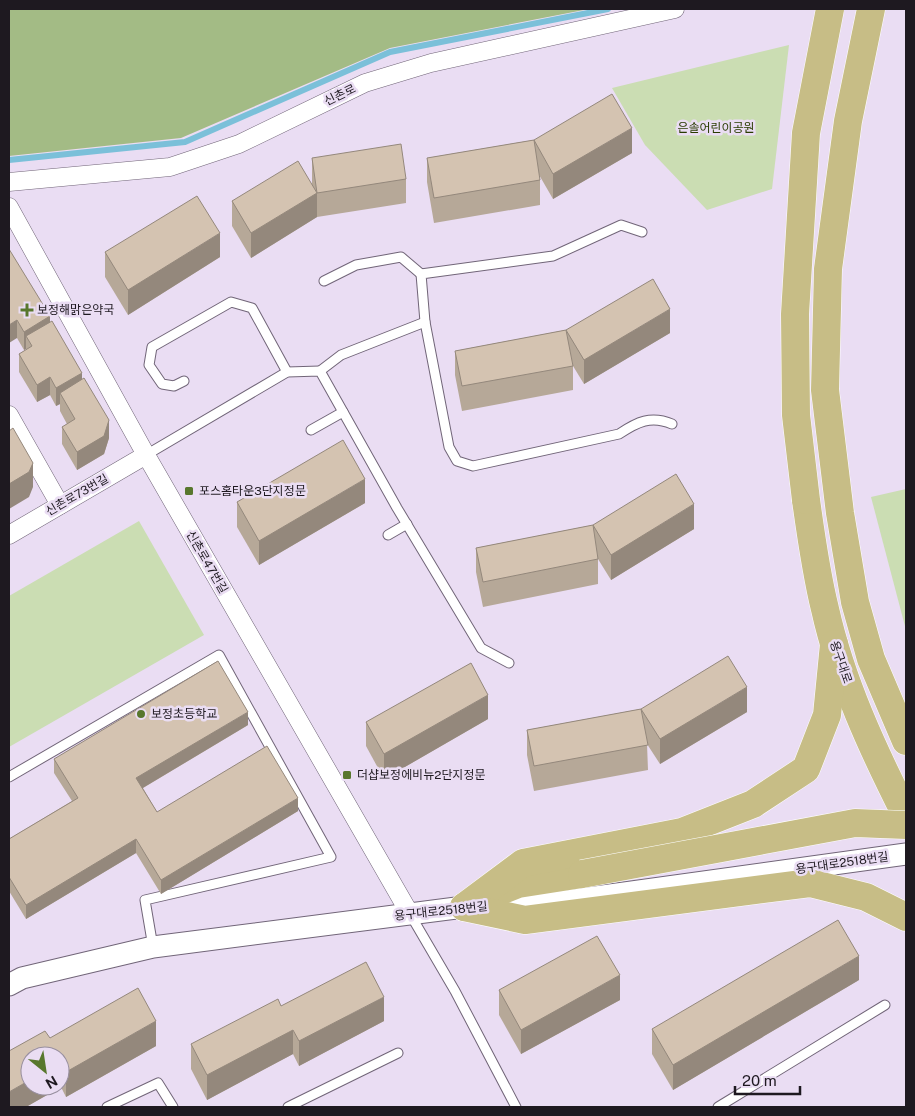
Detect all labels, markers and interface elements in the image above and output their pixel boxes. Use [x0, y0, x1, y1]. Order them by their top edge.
street label: 신촌로 [322, 81, 358, 109]
park label: 은솔어린이공원 [677, 121, 755, 135]
place label: 보정해맑은약국 [37, 303, 114, 317]
marker: 보정해맑은약국 [21, 304, 33, 316]
street label: 신촌로73번길 [43, 472, 111, 518]
place label: 포스홈타운3단지정문 [199, 484, 306, 498]
marker: 포스홈타운3단지정문 [183, 485, 195, 497]
street label: 신촌로47번길 [183, 528, 231, 596]
street label: 용구대로 [827, 639, 855, 685]
place label: 보정초등학교 [151, 707, 217, 721]
marker: 보정초등학교 [135, 708, 147, 720]
place label: 더샵보정에비뉴2단지정문 [357, 768, 486, 782]
marker: 더샵보정에비뉴2단지정문 [341, 769, 353, 781]
street label: 용구대로2518번길 [795, 850, 889, 876]
street label: 용구대로2518번길 [394, 899, 488, 923]
north arrow [20, 1046, 70, 1096]
scale bar [735, 1064, 800, 1096]
text: 20 m [742, 1072, 777, 1089]
text: N [43, 1073, 60, 1092]

